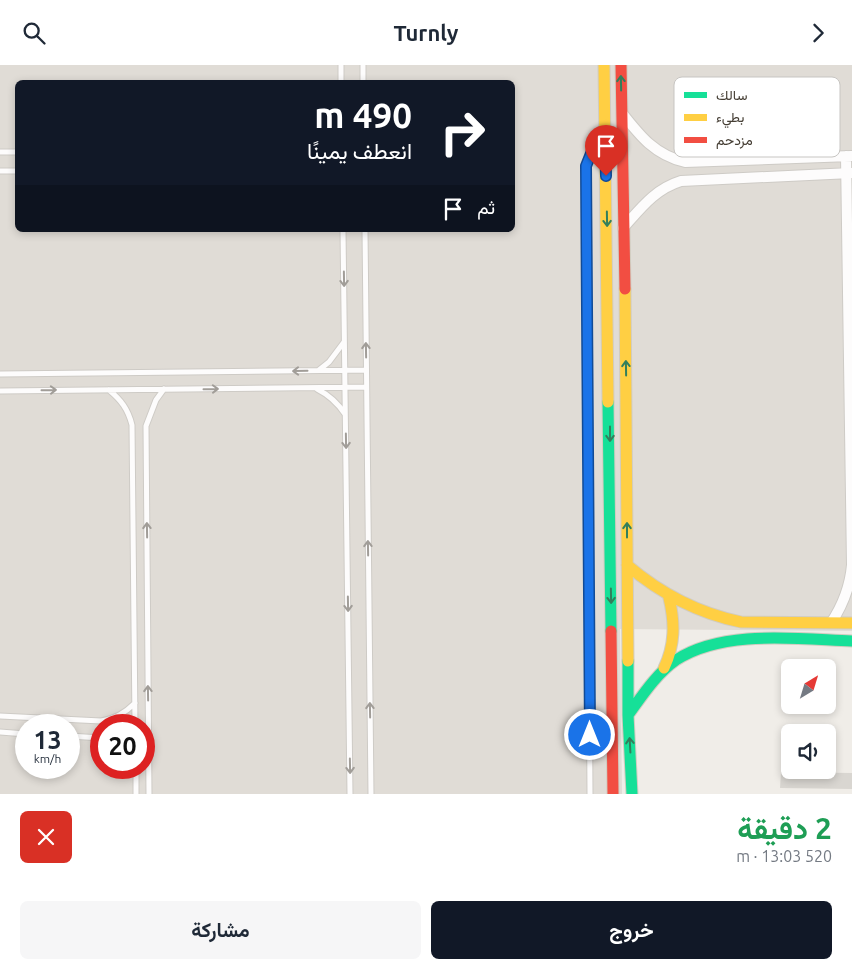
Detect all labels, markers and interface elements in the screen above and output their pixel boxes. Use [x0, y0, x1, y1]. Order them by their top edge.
icon: search [20, 19, 48, 47]
icon: forward [804, 19, 832, 47]
text: Turnly [394, 20, 458, 45]
one-way arrow [616, 75, 626, 92]
legend [674, 77, 840, 157]
text: سالك [716, 87, 747, 103]
text: 490 m [314, 95, 412, 135]
icon: right [430, 100, 495, 165]
text: بطيء [716, 109, 744, 129]
pin [585, 125, 627, 176]
icon: arrive [592, 132, 620, 160]
text: مزدحم [716, 132, 753, 149]
text: انعطف يمينًا [307, 138, 412, 163]
icon: arrive [439, 195, 467, 223]
text: ثم [477, 196, 495, 218]
one-way arrow [602, 210, 612, 226]
one-way arrow [339, 270, 349, 286]
one-way arrow [361, 343, 371, 359]
one-way arrow [621, 360, 630, 376]
one-way arrow [292, 366, 308, 375]
one-way arrow [202, 384, 219, 394]
one-way arrow [40, 386, 56, 395]
one-way arrow [605, 425, 615, 441]
one-way arrow [341, 432, 351, 449]
one-way arrow [142, 523, 152, 539]
one-way arrow [622, 523, 632, 539]
one-way arrow [363, 540, 373, 556]
one-way arrow [606, 588, 616, 604]
one-way arrow [343, 595, 352, 611]
north arrow [781, 659, 836, 714]
map controls [781, 659, 836, 779]
one-way arrow [143, 685, 153, 702]
one-way arrow [365, 703, 375, 719]
position arrow [563, 708, 615, 760]
speed limit sign: 20 [90, 714, 155, 779]
button: sound [781, 724, 836, 779]
text: 13 [33, 726, 62, 754]
one-way arrow [625, 738, 634, 754]
text: km/h [34, 752, 61, 765]
one-way arrow [345, 758, 354, 774]
button: close [20, 811, 72, 863]
text: 2 دقيقة [737, 811, 832, 845]
text: 520 m · 13:03 [736, 847, 832, 865]
button: مشاركة [20, 901, 421, 959]
button: خروج [431, 901, 832, 959]

